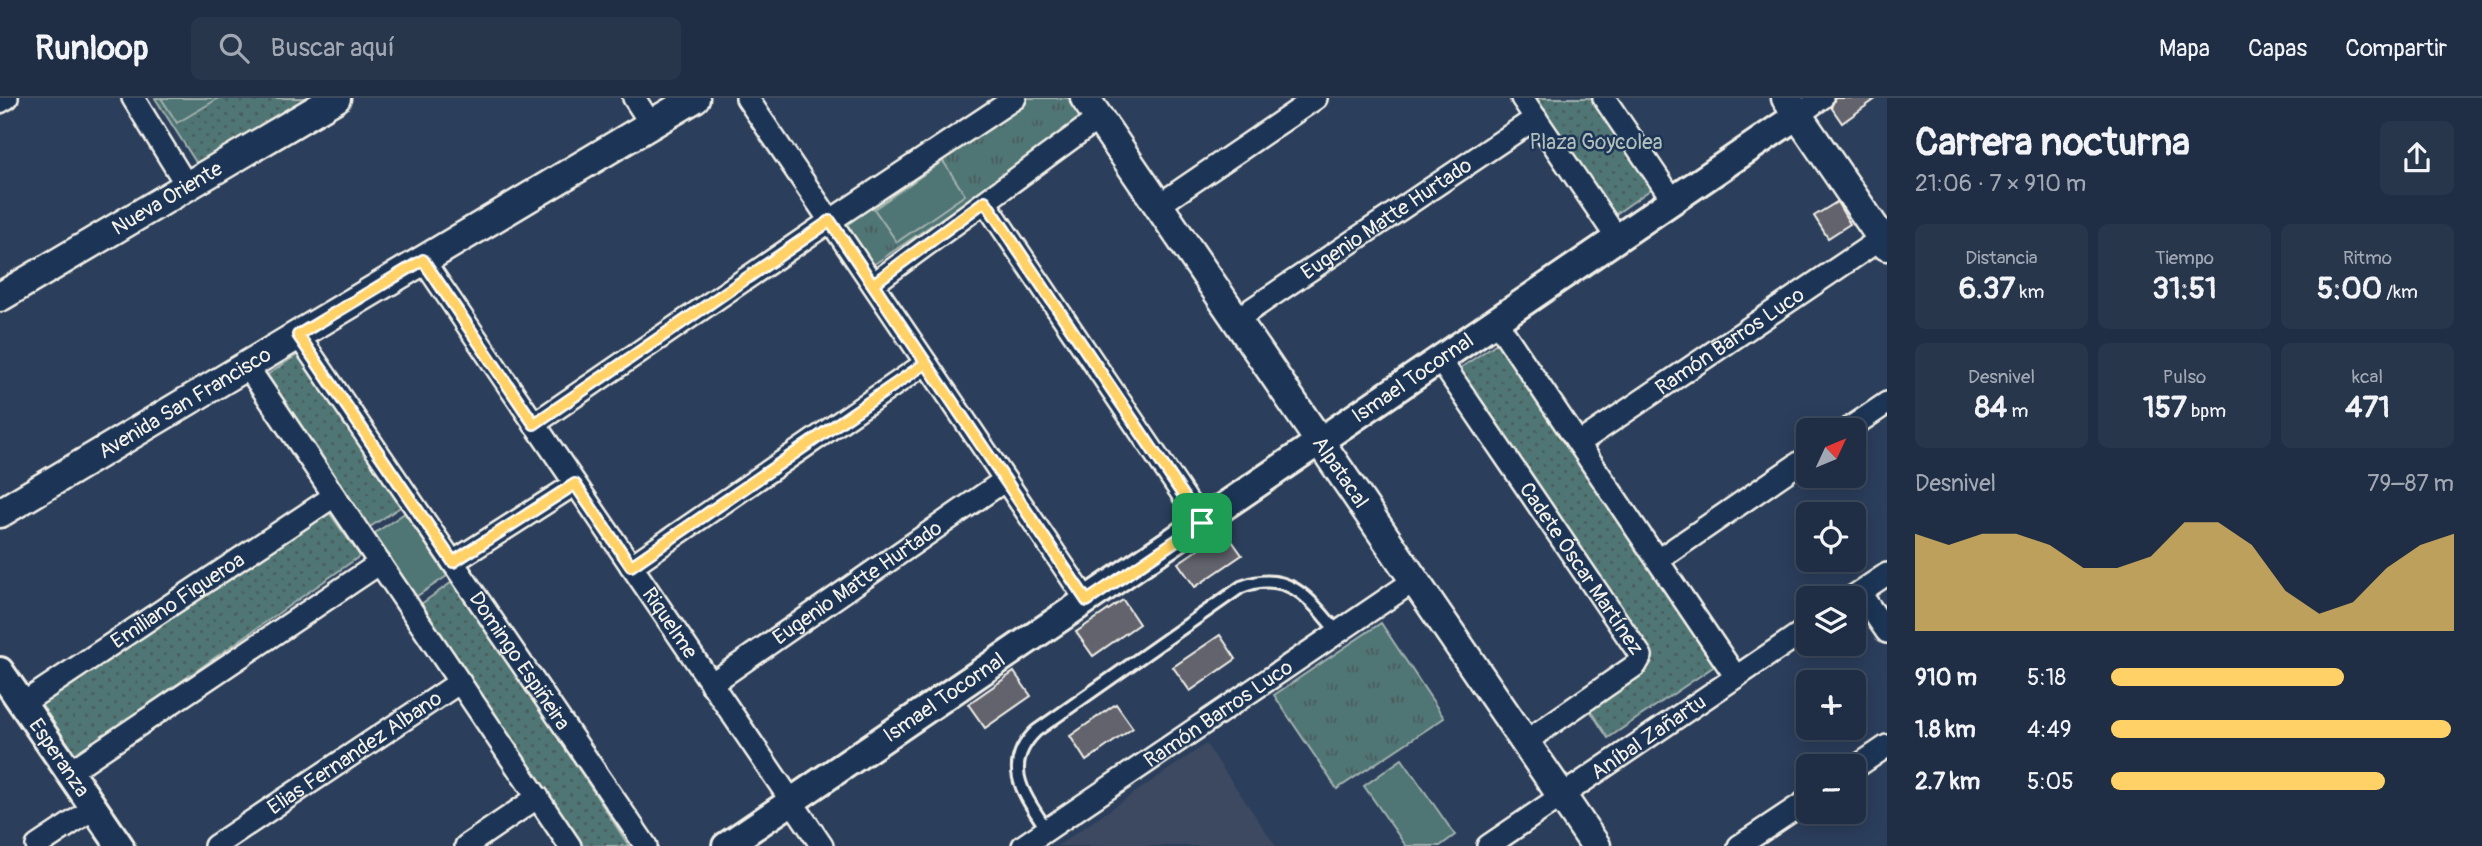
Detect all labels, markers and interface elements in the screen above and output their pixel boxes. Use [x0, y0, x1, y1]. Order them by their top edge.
search box [191, 17, 681, 80]
text: Runloop [35, 28, 149, 69]
icon: search [215, 29, 253, 67]
text: Buscar aquí [271, 32, 395, 64]
text: Mapa [2159, 34, 2210, 63]
text: Capas [2248, 34, 2307, 63]
text: Compartir [2345, 34, 2447, 63]
text: Carrera nocturna [1915, 119, 2190, 167]
button: share [2380, 121, 2454, 195]
park label: Plaza Goycolea [1530, 129, 1662, 156]
street label: Eugenio Matte Hurtado [1296, 152, 1477, 286]
street label: Nueva Oriente [107, 155, 228, 242]
text: 21:06 · 7 × 910 m [1915, 169, 2086, 198]
text: Distancia [1965, 246, 2038, 270]
text: Tiempo [2155, 246, 2214, 270]
text: Ritmo [2343, 246, 2392, 270]
text: 6.37 [1959, 270, 2015, 307]
text: 31:51 [2152, 270, 2217, 307]
text: 5:00 [2317, 270, 2382, 307]
text: km [2015, 280, 2044, 304]
text: /km [2382, 280, 2418, 304]
street label: Ramón Barros Luco [1650, 281, 1810, 401]
street label: Ismael Tocornal [1347, 327, 1479, 429]
street label: Avenida San Francisco [93, 341, 276, 465]
text: Desnivel [1968, 365, 2035, 389]
text: Pulso [2163, 365, 2206, 389]
text: kcal [2352, 365, 2383, 389]
text: 84 [1975, 389, 2007, 426]
text: 157 [2143, 389, 2187, 426]
text: 471 [2345, 389, 2390, 426]
text: m [2007, 399, 2028, 423]
text: bpm [2187, 399, 2226, 423]
north arrow [1796, 418, 1866, 488]
map controls [1796, 418, 1866, 824]
street label: Alpatacal [1306, 431, 1374, 514]
text: Desnivel [1915, 469, 1996, 498]
text: 79–87 m [2367, 469, 2454, 498]
street label: Cadete Óscar Martínez [1513, 477, 1649, 660]
pin [1172, 493, 1232, 553]
button: locate [1796, 502, 1866, 572]
icon: arrive [1183, 504, 1221, 542]
street label: Eugenio Matte Hurtado [768, 515, 948, 651]
street label: Emiliano Figueroa [106, 546, 250, 655]
street label: Riquelme [636, 582, 704, 665]
street label: Domingo Espiñeira [463, 586, 576, 735]
button: layers [1796, 586, 1866, 656]
street label: Ismael Tocornal [878, 647, 1011, 749]
street label: Ramón Barros Luco [1139, 654, 1298, 774]
text: 910 m [1915, 663, 1977, 692]
text: 5:18 [2027, 663, 2066, 692]
button: + [1796, 670, 1866, 740]
street label: Elias Fernandez Albano [263, 685, 447, 821]
street label: Aníbal Zañartu [1586, 688, 1711, 786]
street label: Esperanza [22, 713, 96, 803]
text: 1.8 km [1915, 715, 1976, 744]
text: 4:49 [2027, 715, 2072, 744]
button: − [1796, 754, 1866, 824]
text: 2.7 km [1915, 767, 1980, 796]
text: 5:05 [2027, 767, 2074, 796]

